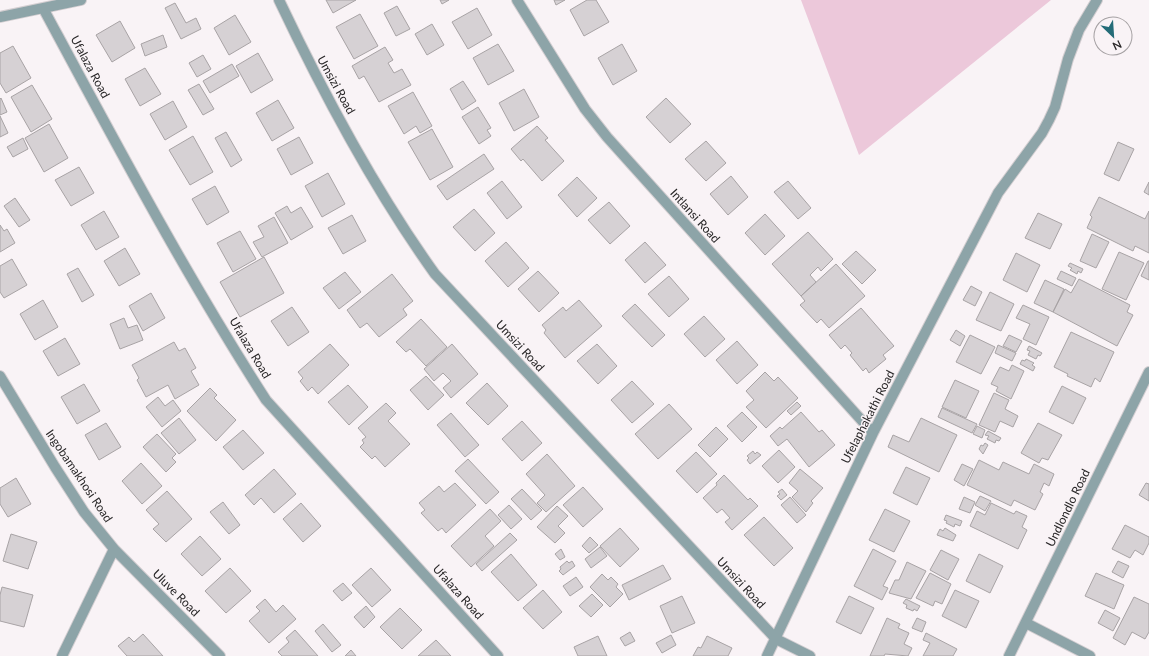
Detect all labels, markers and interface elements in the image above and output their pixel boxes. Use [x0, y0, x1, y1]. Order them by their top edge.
north arrow [1093, 16, 1133, 56]
street label: Ufalaza Road [68, 33, 113, 101]
text: N [1111, 38, 1124, 53]
street label: Umsizi Road [314, 53, 359, 117]
street label: Intlansi Road [667, 186, 724, 246]
street label: Ufalaza Road [226, 314, 275, 381]
street label: Umsizi Road [493, 317, 548, 374]
street label: Ufelaphakathi Road [838, 368, 898, 466]
street label: Ingobamakhosi Road [43, 426, 116, 525]
street label: Undlondlo Road [1042, 467, 1093, 549]
street label: Umsizi Road [714, 554, 769, 611]
street label: Ufalaza Road [430, 561, 487, 622]
street label: Uluve Road [150, 566, 203, 619]

